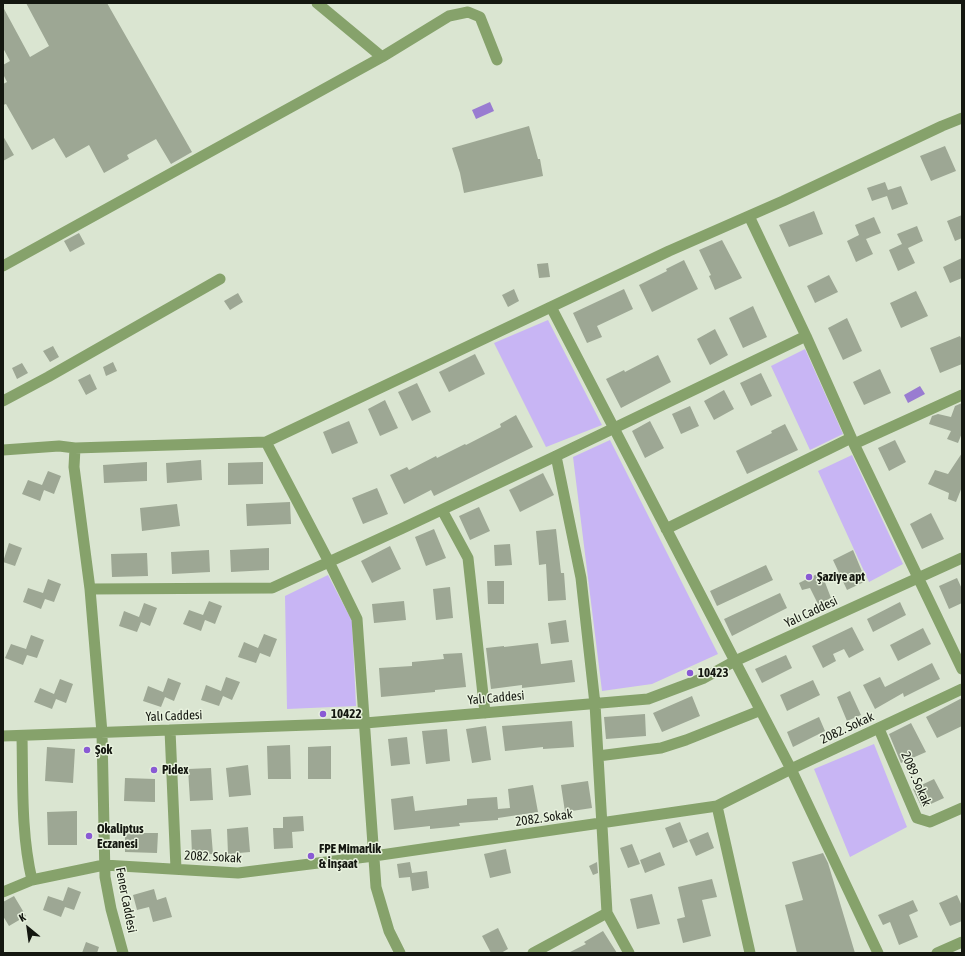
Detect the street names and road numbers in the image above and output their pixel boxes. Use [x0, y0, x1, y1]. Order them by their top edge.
street label: Yalı Caddesi [782, 593, 840, 631]
street label: Yalı Caddesi [467, 688, 525, 708]
street label: Yalı Caddesi [145, 707, 203, 725]
street label: 2082. Sokak [818, 709, 876, 747]
street label: 2089. Sokak [898, 749, 934, 809]
street label: 2082. Sokak [514, 806, 574, 830]
street label: 2082. Sokak [184, 848, 242, 866]
street label: Fener Caddesi [112, 866, 140, 934]

